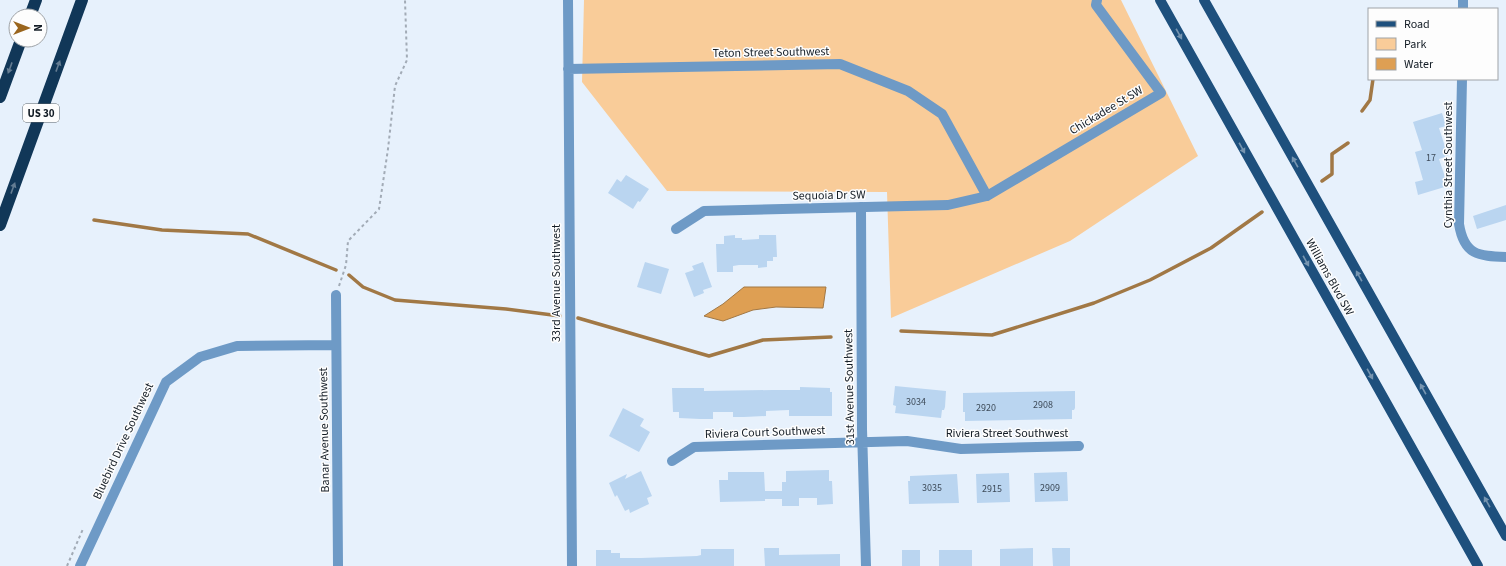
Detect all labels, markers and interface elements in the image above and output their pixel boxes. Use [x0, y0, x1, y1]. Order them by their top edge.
north arrow [8, 8, 48, 48]
legend [1368, 8, 1498, 80]
text: Road [1404, 16, 1430, 33]
text: N [30, 24, 45, 32]
one-way arrow [1176, 28, 1182, 40]
text: Park [1404, 36, 1426, 53]
street label: Teton Street Southwest [713, 43, 829, 62]
text: Water [1404, 56, 1434, 73]
one-way arrow [55, 60, 61, 72]
one-way arrow [7, 63, 13, 75]
street label: Chickadee St SW [1066, 81, 1147, 139]
street label: Cynthia Street Southwest [1440, 102, 1457, 228]
road number: US 30 [23, 104, 59, 122]
one-way arrow [1239, 142, 1246, 154]
house number: 17 [1426, 151, 1436, 165]
one-way arrow [1292, 157, 1299, 168]
one-way arrow [11, 182, 17, 194]
street label: Sequoia Dr SW [792, 186, 866, 205]
street label: 33rd Avenue Southwest [548, 224, 565, 342]
street label: Williams Blvd SW [1301, 236, 1358, 319]
one-way arrow [1303, 255, 1309, 267]
one-way arrow [1356, 270, 1362, 282]
street label: 31st Avenue Southwest [840, 329, 859, 445]
street label: Banar Avenue Southwest [315, 367, 334, 493]
one-way arrow [1366, 368, 1373, 380]
street label: Bluebird Drive Southwest [89, 380, 158, 502]
one-way arrow [1419, 383, 1426, 395]
house number: 3034 [906, 395, 926, 409]
house number: 2908 [1033, 398, 1053, 412]
house number: 2920 [976, 401, 996, 415]
street label: Riviera Court Southwest [704, 422, 826, 443]
street label: Riviera Street Southwest [946, 425, 1068, 442]
house number: 3035 [922, 481, 942, 495]
house number: 2909 [1040, 481, 1060, 495]
house number: 2915 [982, 482, 1002, 496]
one-way arrow [1483, 496, 1490, 508]

